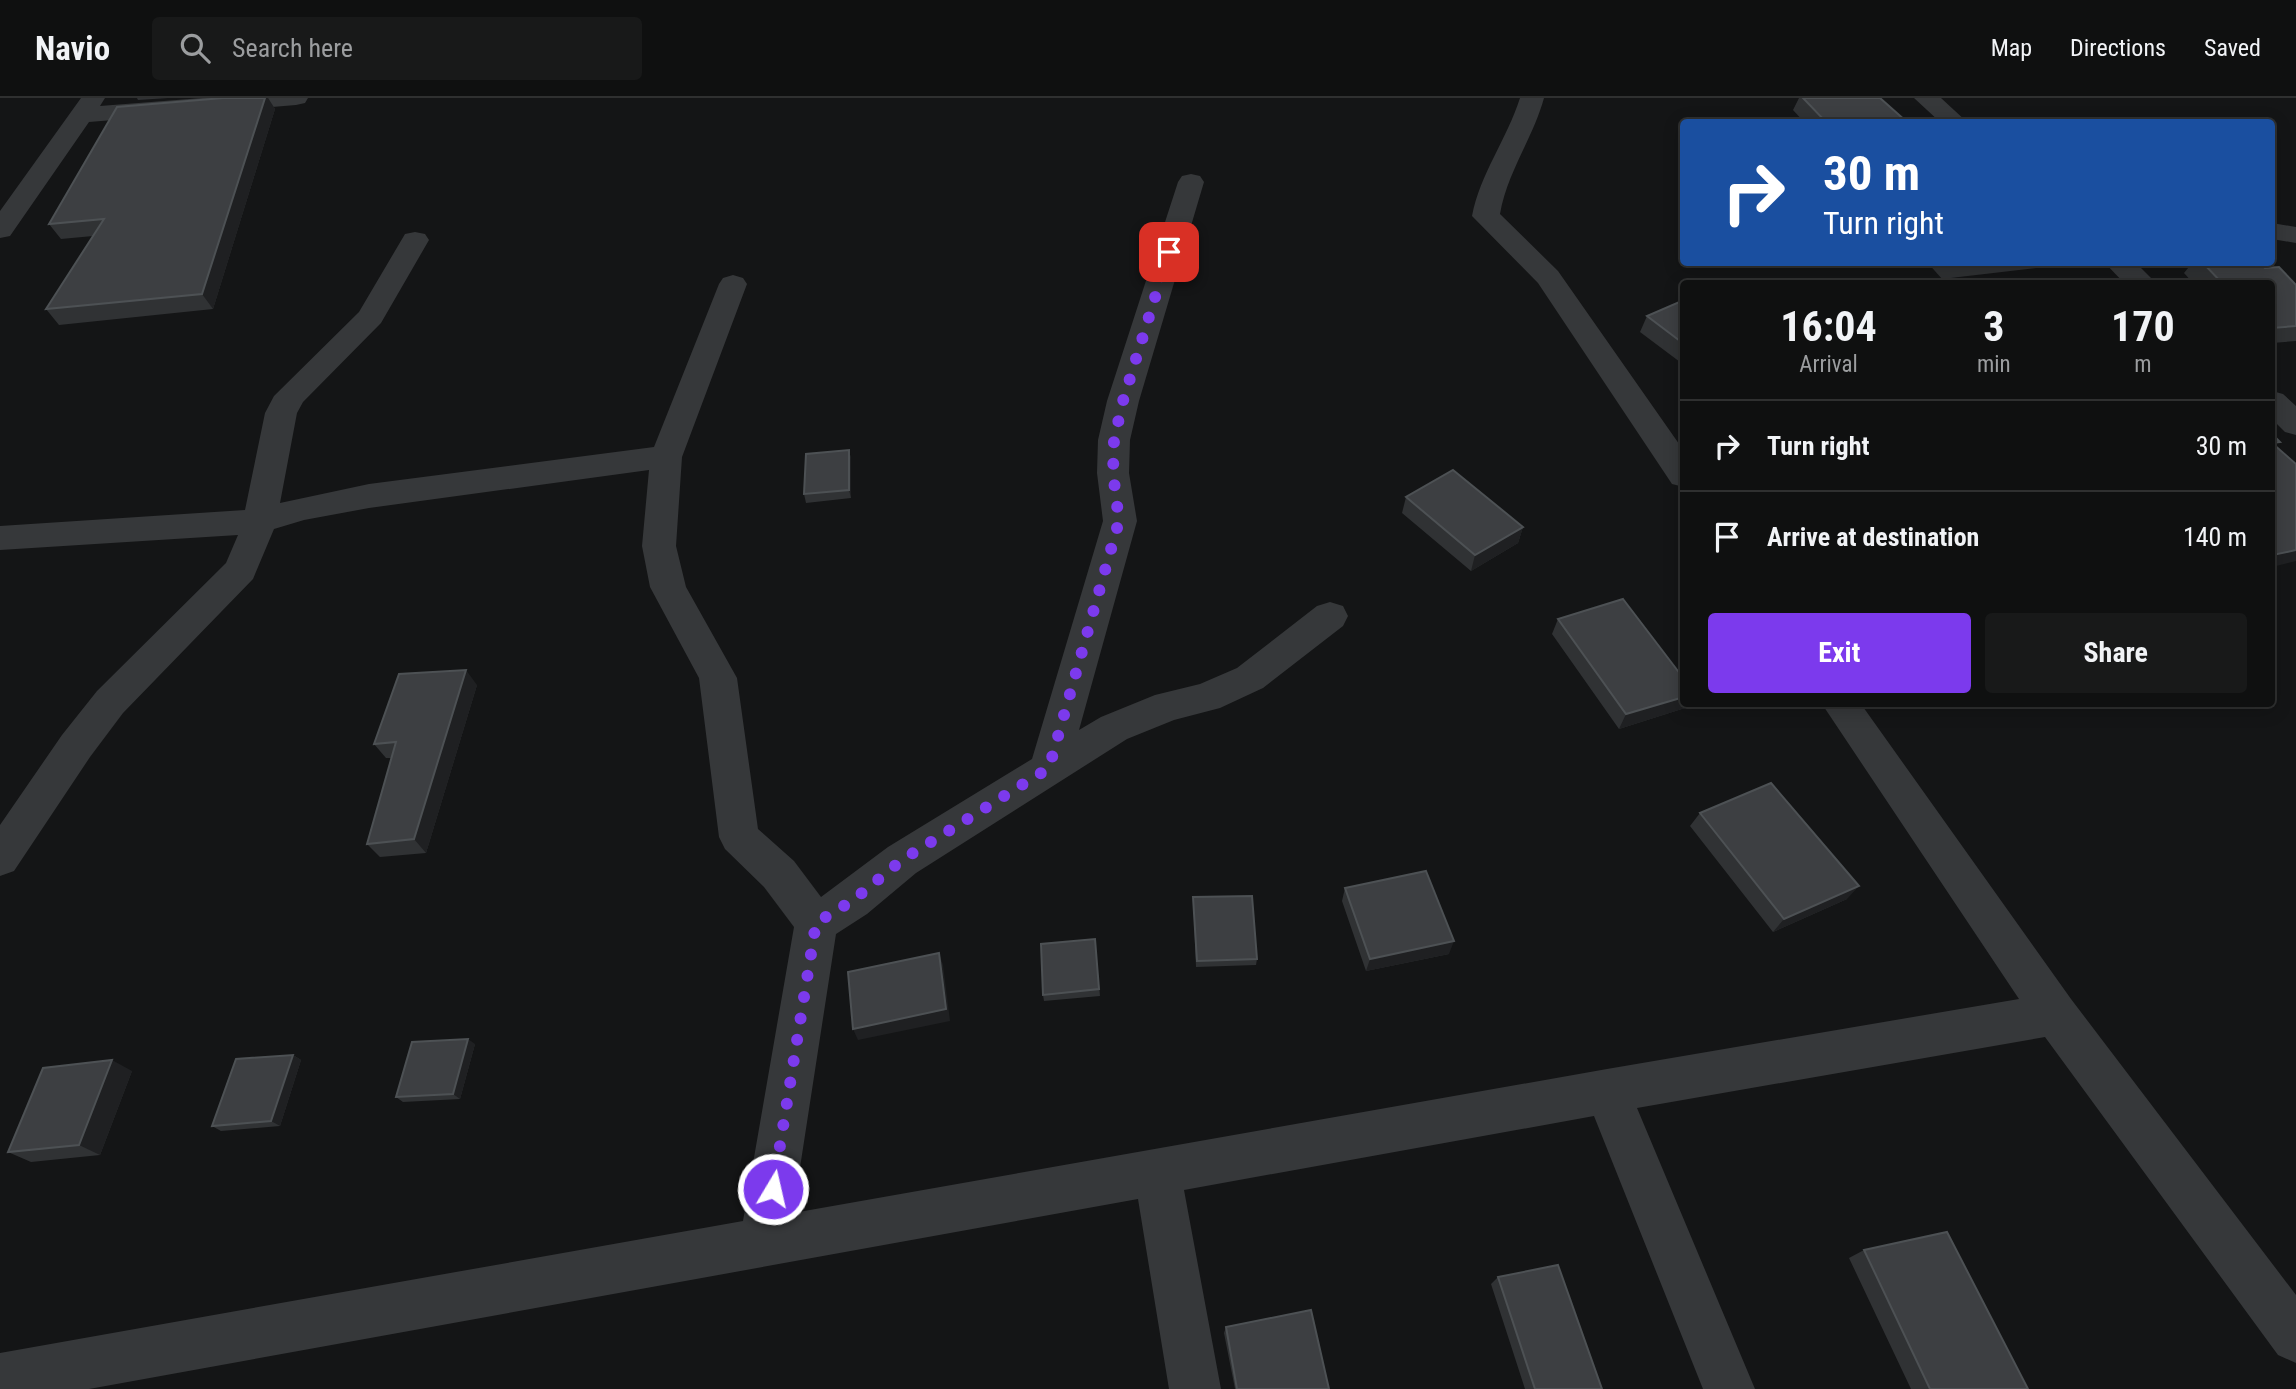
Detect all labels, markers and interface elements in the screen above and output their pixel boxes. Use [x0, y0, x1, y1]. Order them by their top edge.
search box [152, 17, 642, 80]
text: Navio [35, 29, 110, 68]
icon: search [176, 29, 214, 67]
text: Search here [232, 33, 353, 63]
text: Map [1991, 34, 2032, 62]
text: Directions [2070, 34, 2166, 62]
text: Saved [2204, 34, 2261, 62]
text: 30 m [1823, 145, 1920, 202]
icon: right [1708, 147, 1799, 238]
text: Turn right [1823, 204, 1944, 242]
pin [1139, 222, 1199, 282]
icon: arrive [1150, 233, 1188, 271]
text: 16:04 [1780, 302, 1877, 351]
text: 3 [1983, 302, 2004, 351]
text: 170 [2111, 302, 2175, 351]
text: Arrival [1799, 351, 1858, 378]
text: min [1977, 351, 2011, 378]
text: m [2134, 351, 2151, 378]
icon: right [1708, 427, 1746, 465]
text: Turn right [1767, 431, 1869, 461]
text: 30 m [2196, 431, 2247, 461]
icon: arrive [1708, 518, 1746, 556]
text: Arrive at destination [1767, 522, 1979, 552]
text: 140 m [2183, 522, 2247, 552]
button: Exit [1708, 613, 1971, 693]
button: Share [1985, 613, 2247, 693]
position arrow [736, 1152, 810, 1226]

